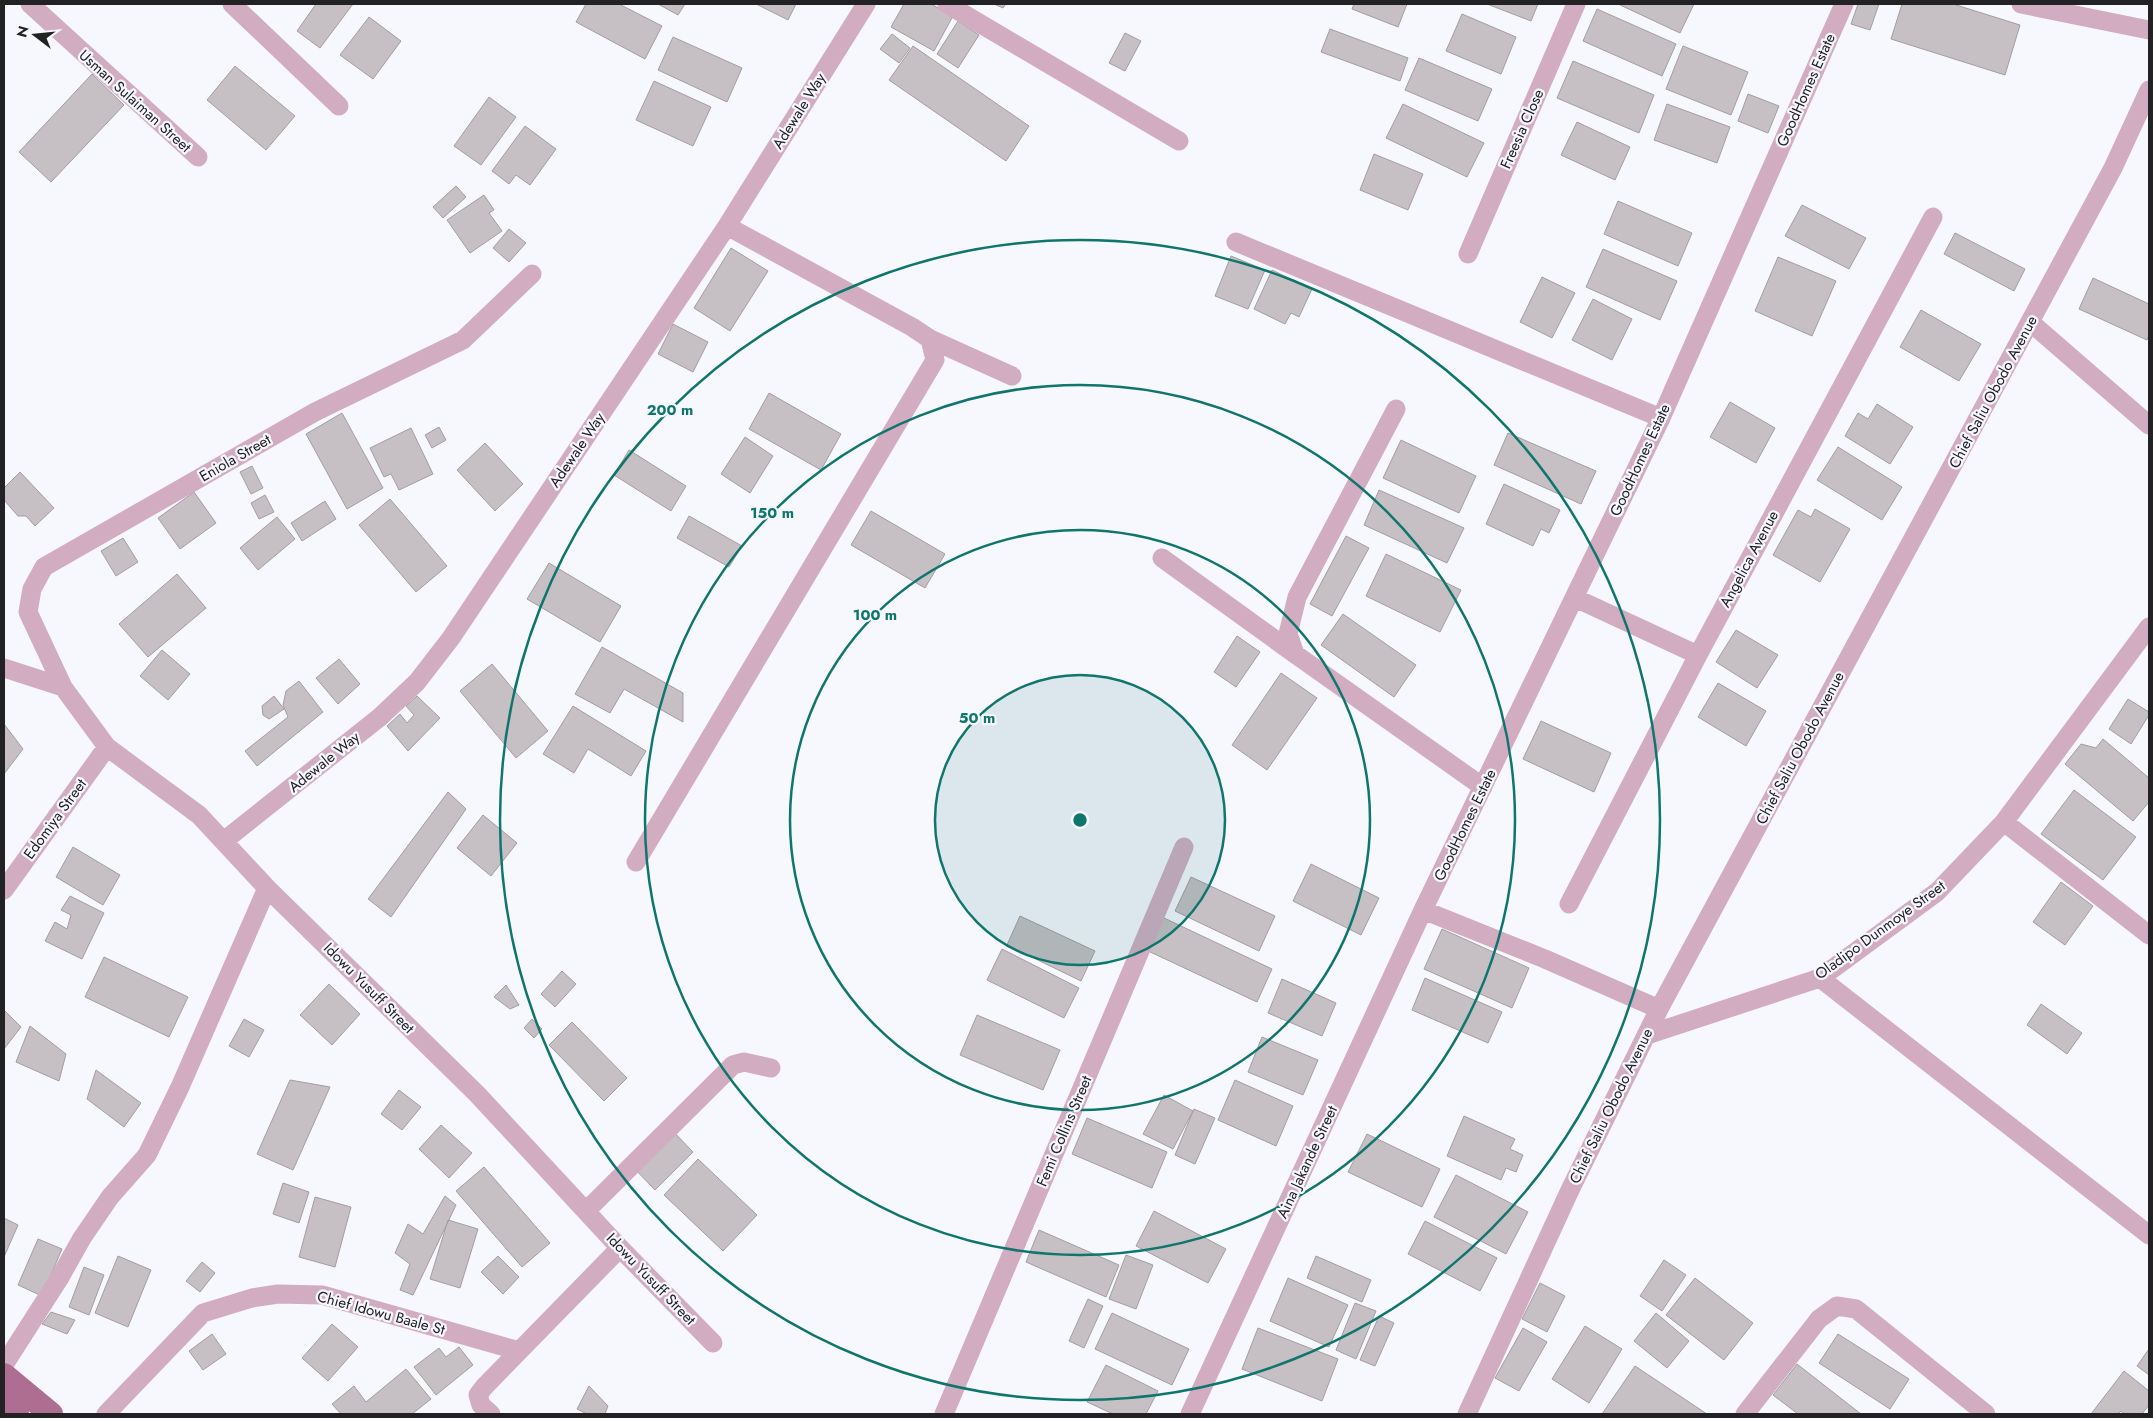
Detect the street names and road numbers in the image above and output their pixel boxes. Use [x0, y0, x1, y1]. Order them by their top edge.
street label: GoodHomes Estate [1771, 30, 1841, 150]
street label: Usman Sulaiman Street [74, 44, 196, 158]
street label: Adewale Way [767, 68, 831, 153]
street label: Freesia Close [1495, 85, 1549, 172]
street label: Chief Saliu Obodo Avenue [1943, 311, 2043, 472]
street label: GoodHomes Estate [1604, 400, 1676, 520]
street label: Adewale Way [544, 408, 610, 492]
street label: Eniola Street [195, 428, 275, 487]
street label: Angelica Avenue [1714, 506, 1784, 611]
street label: Chief Saliu Obodo Avenue [1750, 667, 1850, 828]
street label: Adewale Way [284, 726, 365, 798]
street label: GoodHomes Estate [1428, 765, 1502, 885]
street label: Edomiya Street [18, 774, 92, 864]
street label: Oladipo Dunmoye Street [1810, 875, 1950, 985]
street label: Idowu Yusuff Street [319, 938, 420, 1039]
street label: Chief Saliu Obodo Avenue [1564, 1024, 1658, 1187]
street label: Femi Collins Street [1031, 1072, 1097, 1190]
street label: Aina Jakande Street [1271, 1101, 1343, 1222]
street label: Idowu Yusuff Street [601, 1228, 701, 1330]
street label: Chief Idowu Baale St [315, 1285, 448, 1341]

